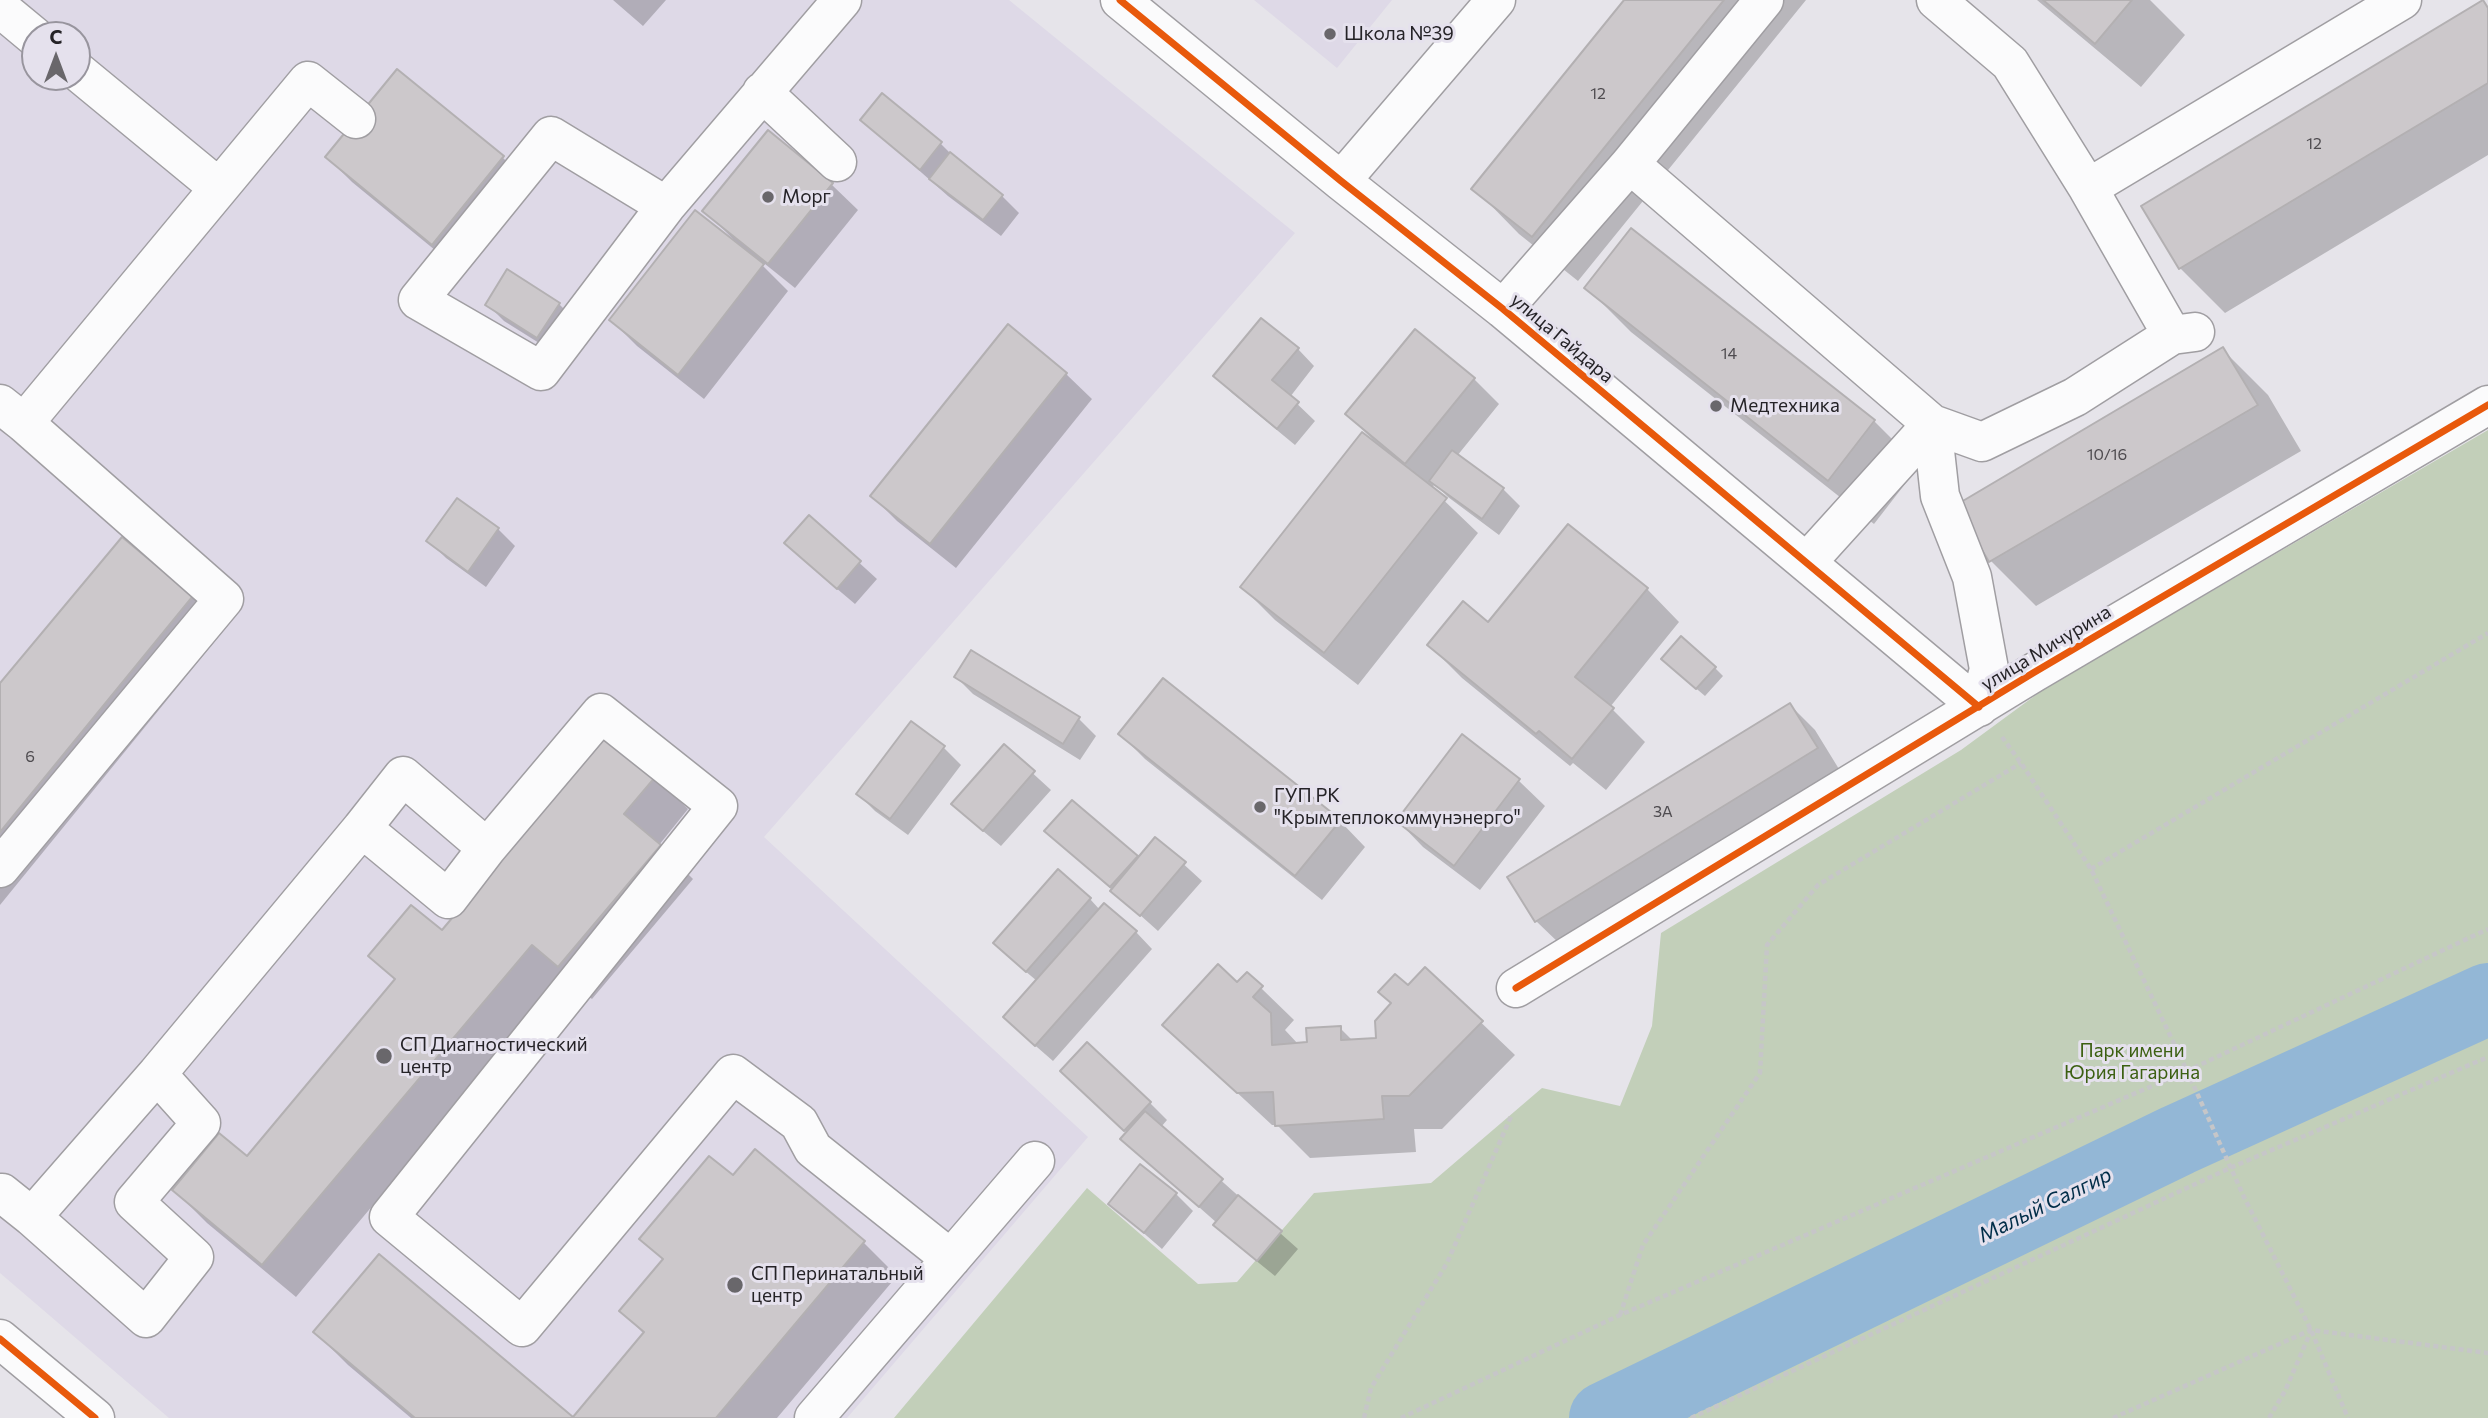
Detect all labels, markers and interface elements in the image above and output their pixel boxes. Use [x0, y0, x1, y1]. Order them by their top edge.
north arrow [21, 21, 91, 91]
place label: Школа №39 [1344, 23, 1454, 45]
text: С [50, 25, 63, 48]
marker: Школа №39 [1322, 26, 1338, 42]
house number: 12 [1590, 84, 1606, 104]
house number: 12 [2306, 134, 2322, 154]
place label: Морг [782, 186, 831, 208]
marker: Морг [760, 189, 776, 205]
street label: улица Гайдара [1506, 288, 1618, 388]
house number: 14 [1721, 344, 1737, 364]
place label: Медтехника [1730, 395, 1840, 417]
marker: Медтехника [1708, 398, 1724, 414]
house number: 10/16 [2087, 445, 2127, 465]
street label: улица Мичурина [1977, 600, 2115, 696]
house number: 6 [25, 747, 35, 767]
place label: ГУП РК "Крымтеплокоммунэнерго" [1274, 785, 1521, 829]
marker: ГУП РК "Крымтеплокоммунэнерго" [1252, 799, 1268, 815]
house number: 3А [1653, 802, 1673, 822]
place label: СП Диагностический центр [400, 1034, 588, 1078]
park label: Парк имени Юрия Гагарина [2064, 1040, 2200, 1084]
marker: СП Диагностический центр [374, 1046, 394, 1066]
water label: Малый Салгир [1974, 1162, 2116, 1248]
place label: СП Перинатальный центр [751, 1263, 924, 1307]
marker: СП Перинатальный центр [725, 1275, 745, 1295]

